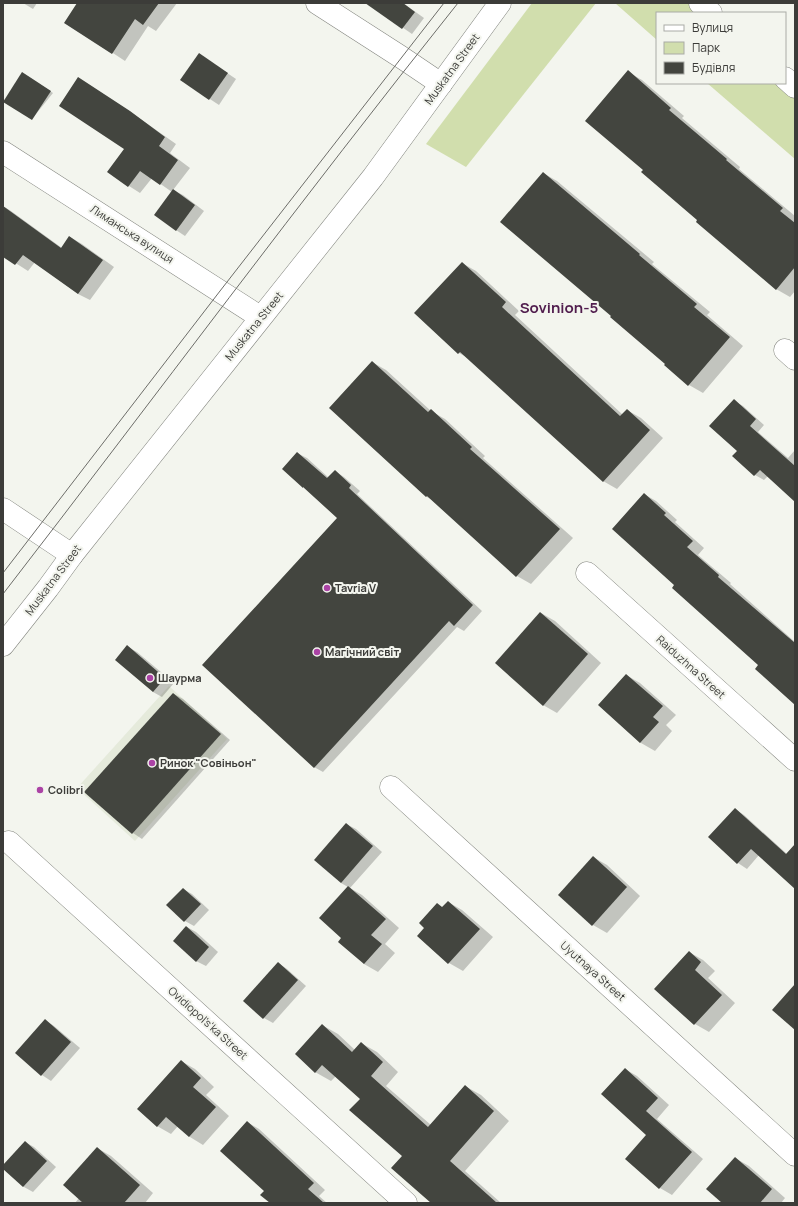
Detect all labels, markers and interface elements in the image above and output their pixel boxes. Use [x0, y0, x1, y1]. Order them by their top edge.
legend [656, 12, 786, 84]
text: Вулиця [692, 19, 733, 36]
street label: Muskatna Street [421, 30, 483, 107]
text: Парк [692, 39, 721, 56]
text: Будівля [692, 59, 735, 76]
street label: Лиманська вулиця [88, 201, 177, 266]
street label: Muskatna Street [221, 288, 286, 363]
district label: Sovinion-5 [520, 297, 599, 318]
street label: Muskatna Street [21, 541, 84, 618]
place label: Tavria V [335, 580, 376, 595]
marker: Tavria V [322, 583, 332, 593]
street label: Raiduzhna Street [654, 632, 729, 702]
place label: Магічний світ [325, 644, 399, 659]
marker: Магічний світ [312, 647, 322, 657]
place label: Шаурма [158, 670, 202, 685]
marker: Шаурма [145, 673, 155, 683]
place label: Ринок "Совіньон" [160, 755, 257, 770]
marker: Ринок "Совіньон" [147, 758, 157, 768]
place label: Colibri [48, 782, 83, 797]
marker: Colibri [35, 785, 45, 795]
street label: Uyutnaya Street [557, 937, 629, 1004]
street label: Ovidiopol's'ka Street [165, 983, 251, 1062]

